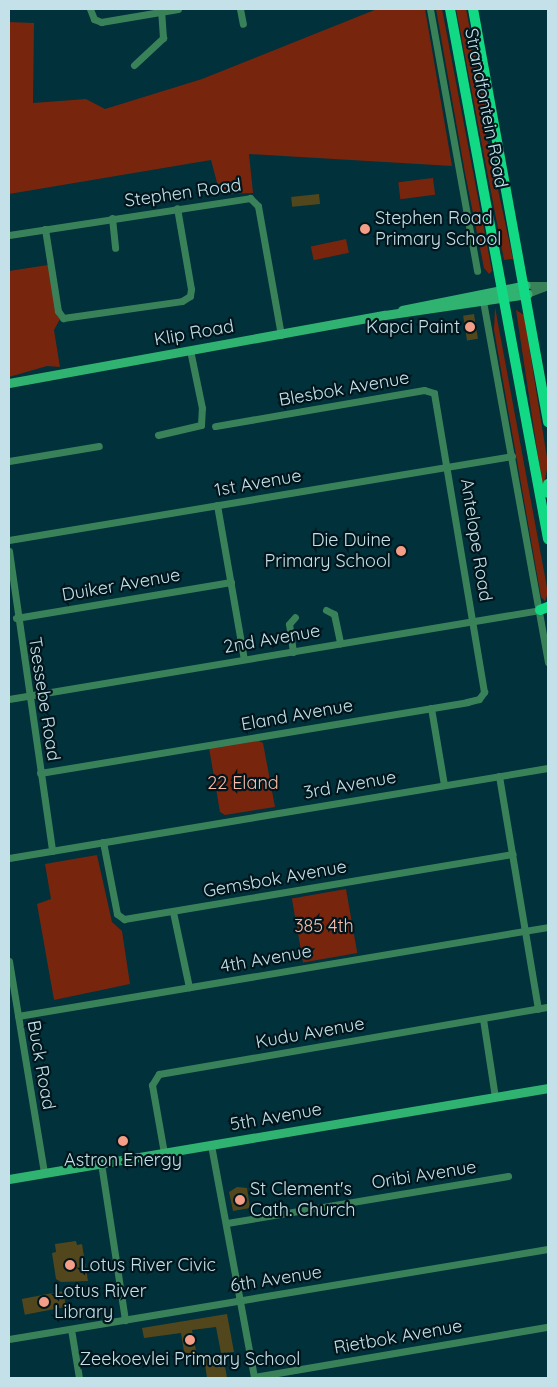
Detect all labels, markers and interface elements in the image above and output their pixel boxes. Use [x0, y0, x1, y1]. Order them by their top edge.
street label: Strandfontein Road [460, 26, 512, 190]
street label: Stephen Road [123, 174, 243, 212]
place label: Stephen Road Primary School [375, 208, 501, 250]
marker: Stephen Road Primary School [359, 223, 371, 235]
street label: Klip Road [152, 315, 236, 351]
place label: Kapci Paint [366, 316, 460, 338]
marker: Kapci Paint [464, 321, 476, 333]
street label: Blesbok Avenue [277, 367, 411, 411]
street label: 1st Avenue [213, 465, 303, 501]
street label: Antelope Road [456, 477, 496, 603]
place label: Die Duine Primary School [265, 530, 391, 572]
marker: Die Duine Primary School [395, 545, 407, 557]
street label: Duiker Avenue [60, 564, 182, 606]
street label: 2nd Avenue [222, 620, 322, 658]
street label: Tsessebe Road [24, 636, 64, 762]
street label: Eland Avenue [239, 695, 355, 735]
street label: 3rd Avenue [302, 766, 398, 804]
park label: 22 Eland [207, 772, 279, 794]
street label: Gemsbok Avenue [202, 856, 348, 902]
park label: 385 4th [294, 915, 354, 937]
street label: 4th Avenue [219, 940, 313, 978]
street label: Kudu Avenue [254, 1013, 366, 1053]
street label: Buck Road [23, 1019, 59, 1111]
street label: 5th Avenue [229, 1098, 323, 1136]
marker: Astron Energy [117, 1135, 129, 1147]
place label: Astron Energy [64, 1149, 182, 1171]
street label: Oribi Avenue [370, 1156, 478, 1194]
place label: St Clement's Cath. Church [250, 1179, 355, 1222]
marker: St Clement's Cath. Church [234, 1194, 246, 1206]
place label: Lotus River Civic [80, 1254, 216, 1276]
marker: Lotus River Civic [64, 1259, 76, 1271]
street label: 6th Avenue [229, 1261, 323, 1297]
place label: Lotus River Library [54, 1281, 147, 1324]
marker: Lotus River Library [38, 1296, 50, 1308]
street label: Rietbok Avenue [332, 1315, 464, 1359]
marker: Zeekoevlei Primary School [184, 1334, 196, 1346]
place label: Zeekoevlei Primary School [80, 1348, 300, 1370]

